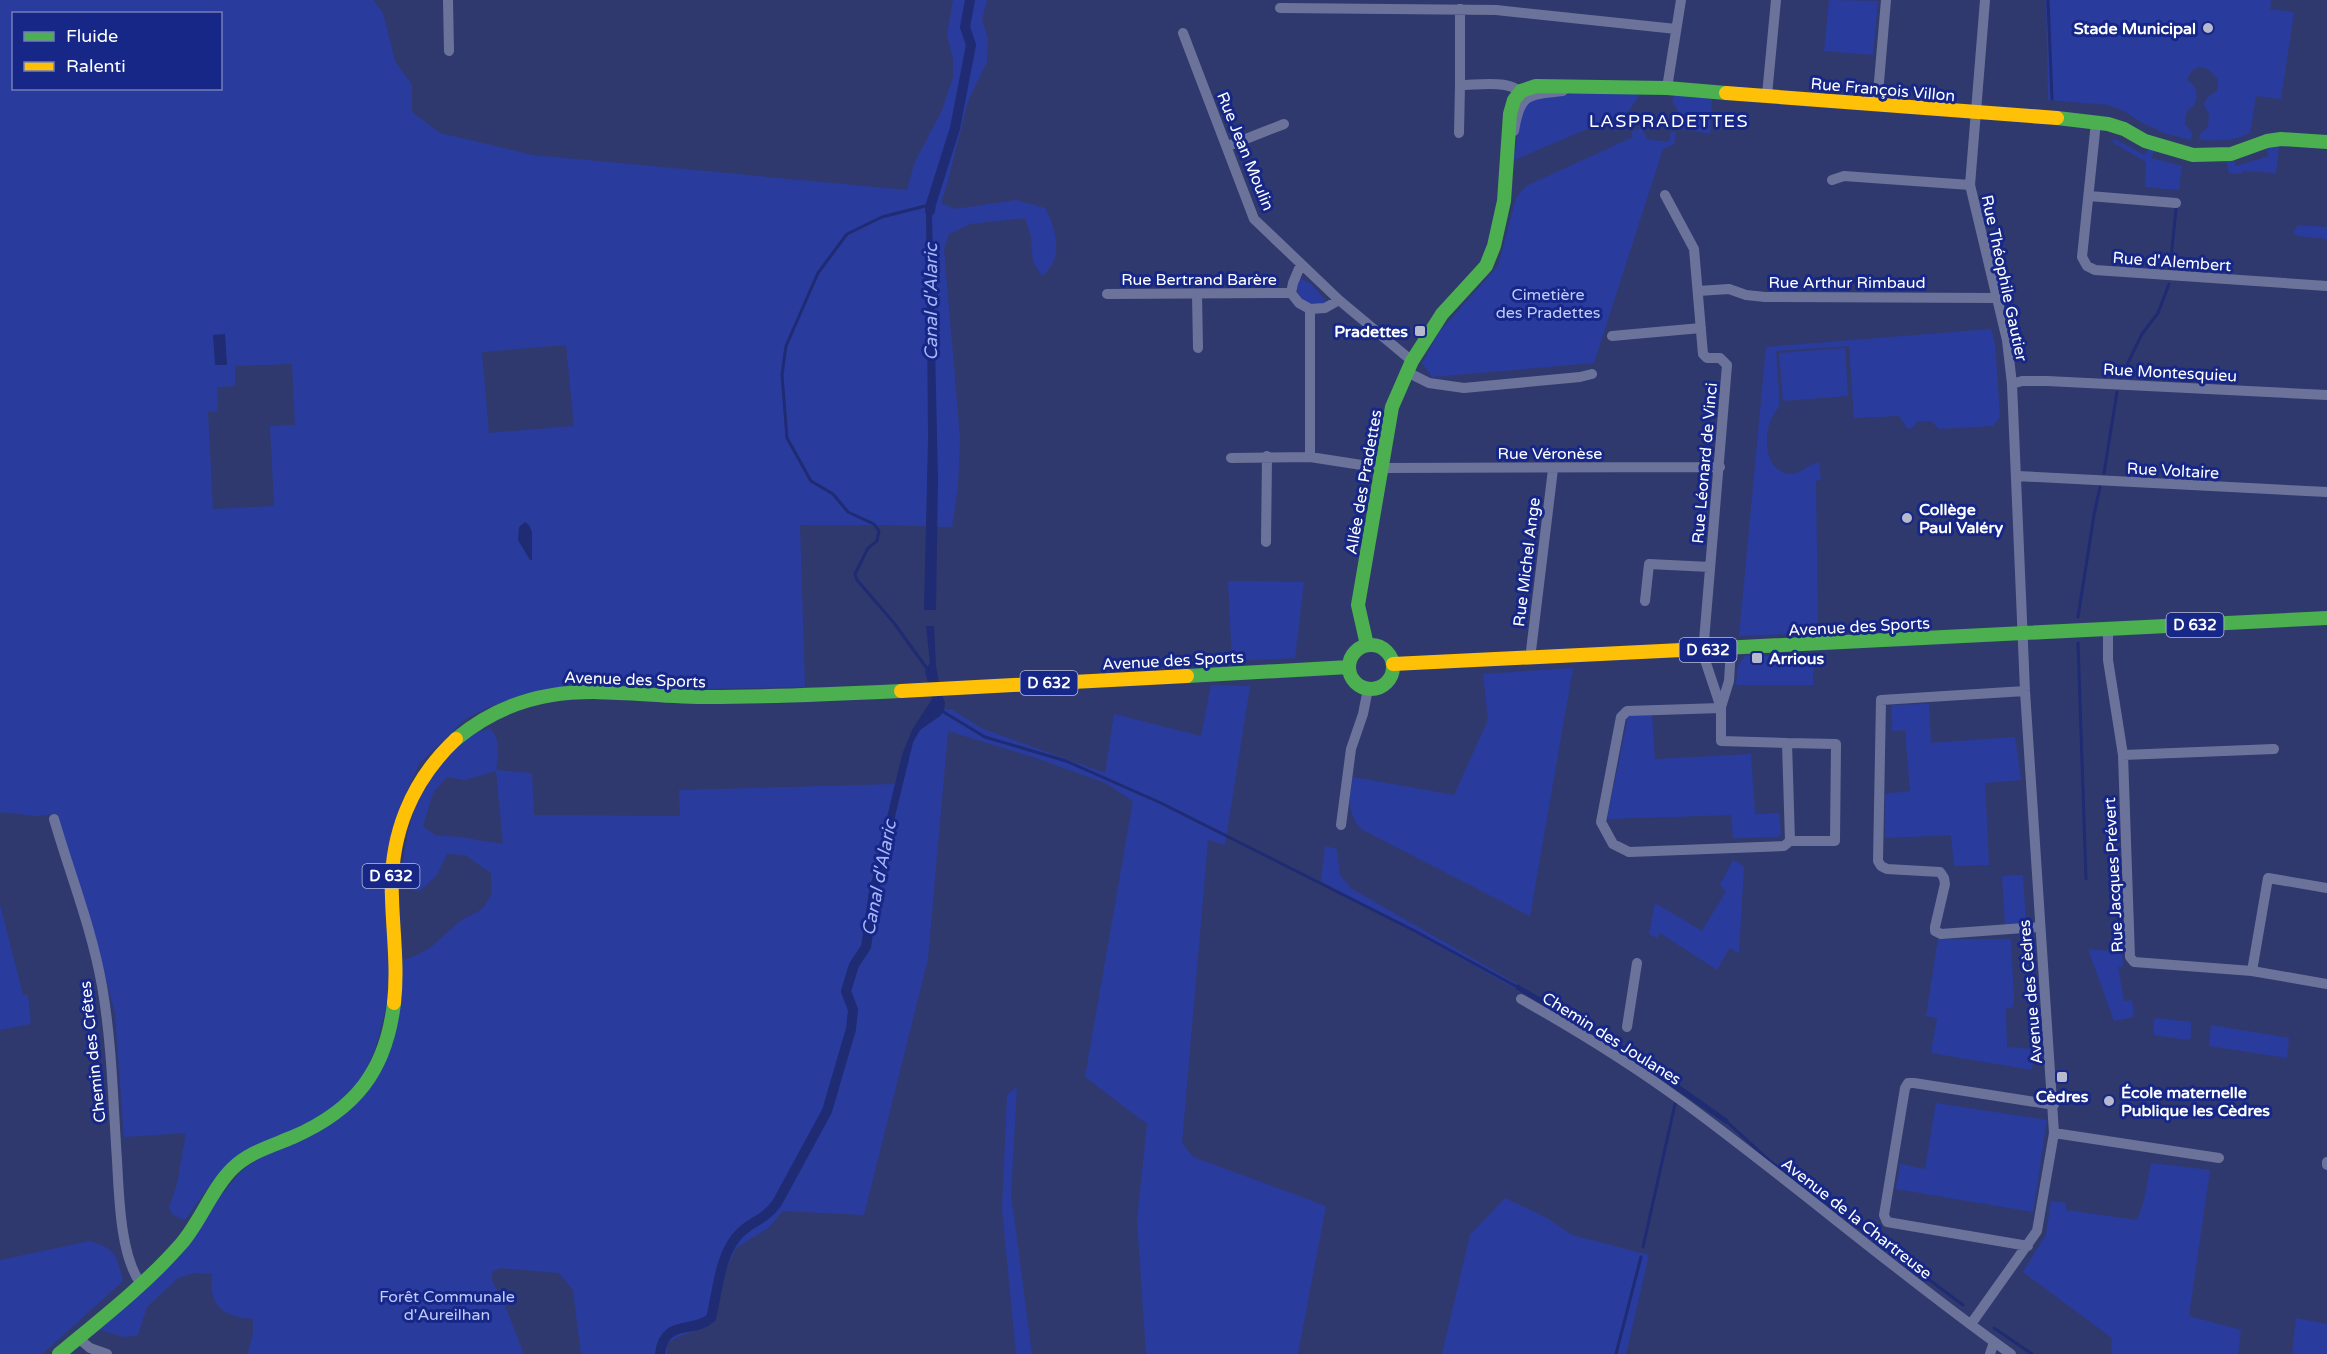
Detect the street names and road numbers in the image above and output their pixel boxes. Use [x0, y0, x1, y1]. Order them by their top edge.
street label: Rue François Villon [1810, 74, 1956, 106]
street label: Rue Jean Moulin [1212, 89, 1278, 214]
street label: Rue Théophile Gautier [1977, 193, 2032, 364]
street label: Rue d'Alembert [2112, 248, 2232, 276]
street label: Rue Bertrand Barère [1121, 270, 1277, 290]
street label: Rue Arthur Rimbaud [1768, 273, 1926, 293]
street label: Rue Montesquieu [2102, 359, 2237, 386]
street label: Rue Léonard de Vinci [1688, 382, 1722, 545]
street label: Allée des Pradettes [1341, 408, 1387, 556]
street label: Rue Véronèse [1498, 444, 1602, 464]
street label: Rue Voltaire [2126, 459, 2220, 483]
street label: Rue Michel Ange [1509, 496, 1545, 628]
street label: Avenue des Sports [1788, 613, 1930, 641]
road number: D 632 [2166, 613, 2224, 637]
road number: D 632 [1680, 638, 1736, 662]
street label: Avenue des Sports [1102, 647, 1244, 675]
street label: Avenue des Sports [564, 668, 706, 692]
road number: D 632 [1020, 671, 1078, 695]
street label: Rue Jacques Prévert [2100, 797, 2128, 953]
road number: D 632 [362, 864, 420, 888]
street label: Avenue des Cèdres [2015, 919, 2047, 1065]
street label: Chemin des Crêtes [76, 980, 110, 1124]
street label: Chemin des Joulanes [1538, 988, 1685, 1090]
street label: Avenue de la Chartreuse [1777, 1154, 1936, 1284]

